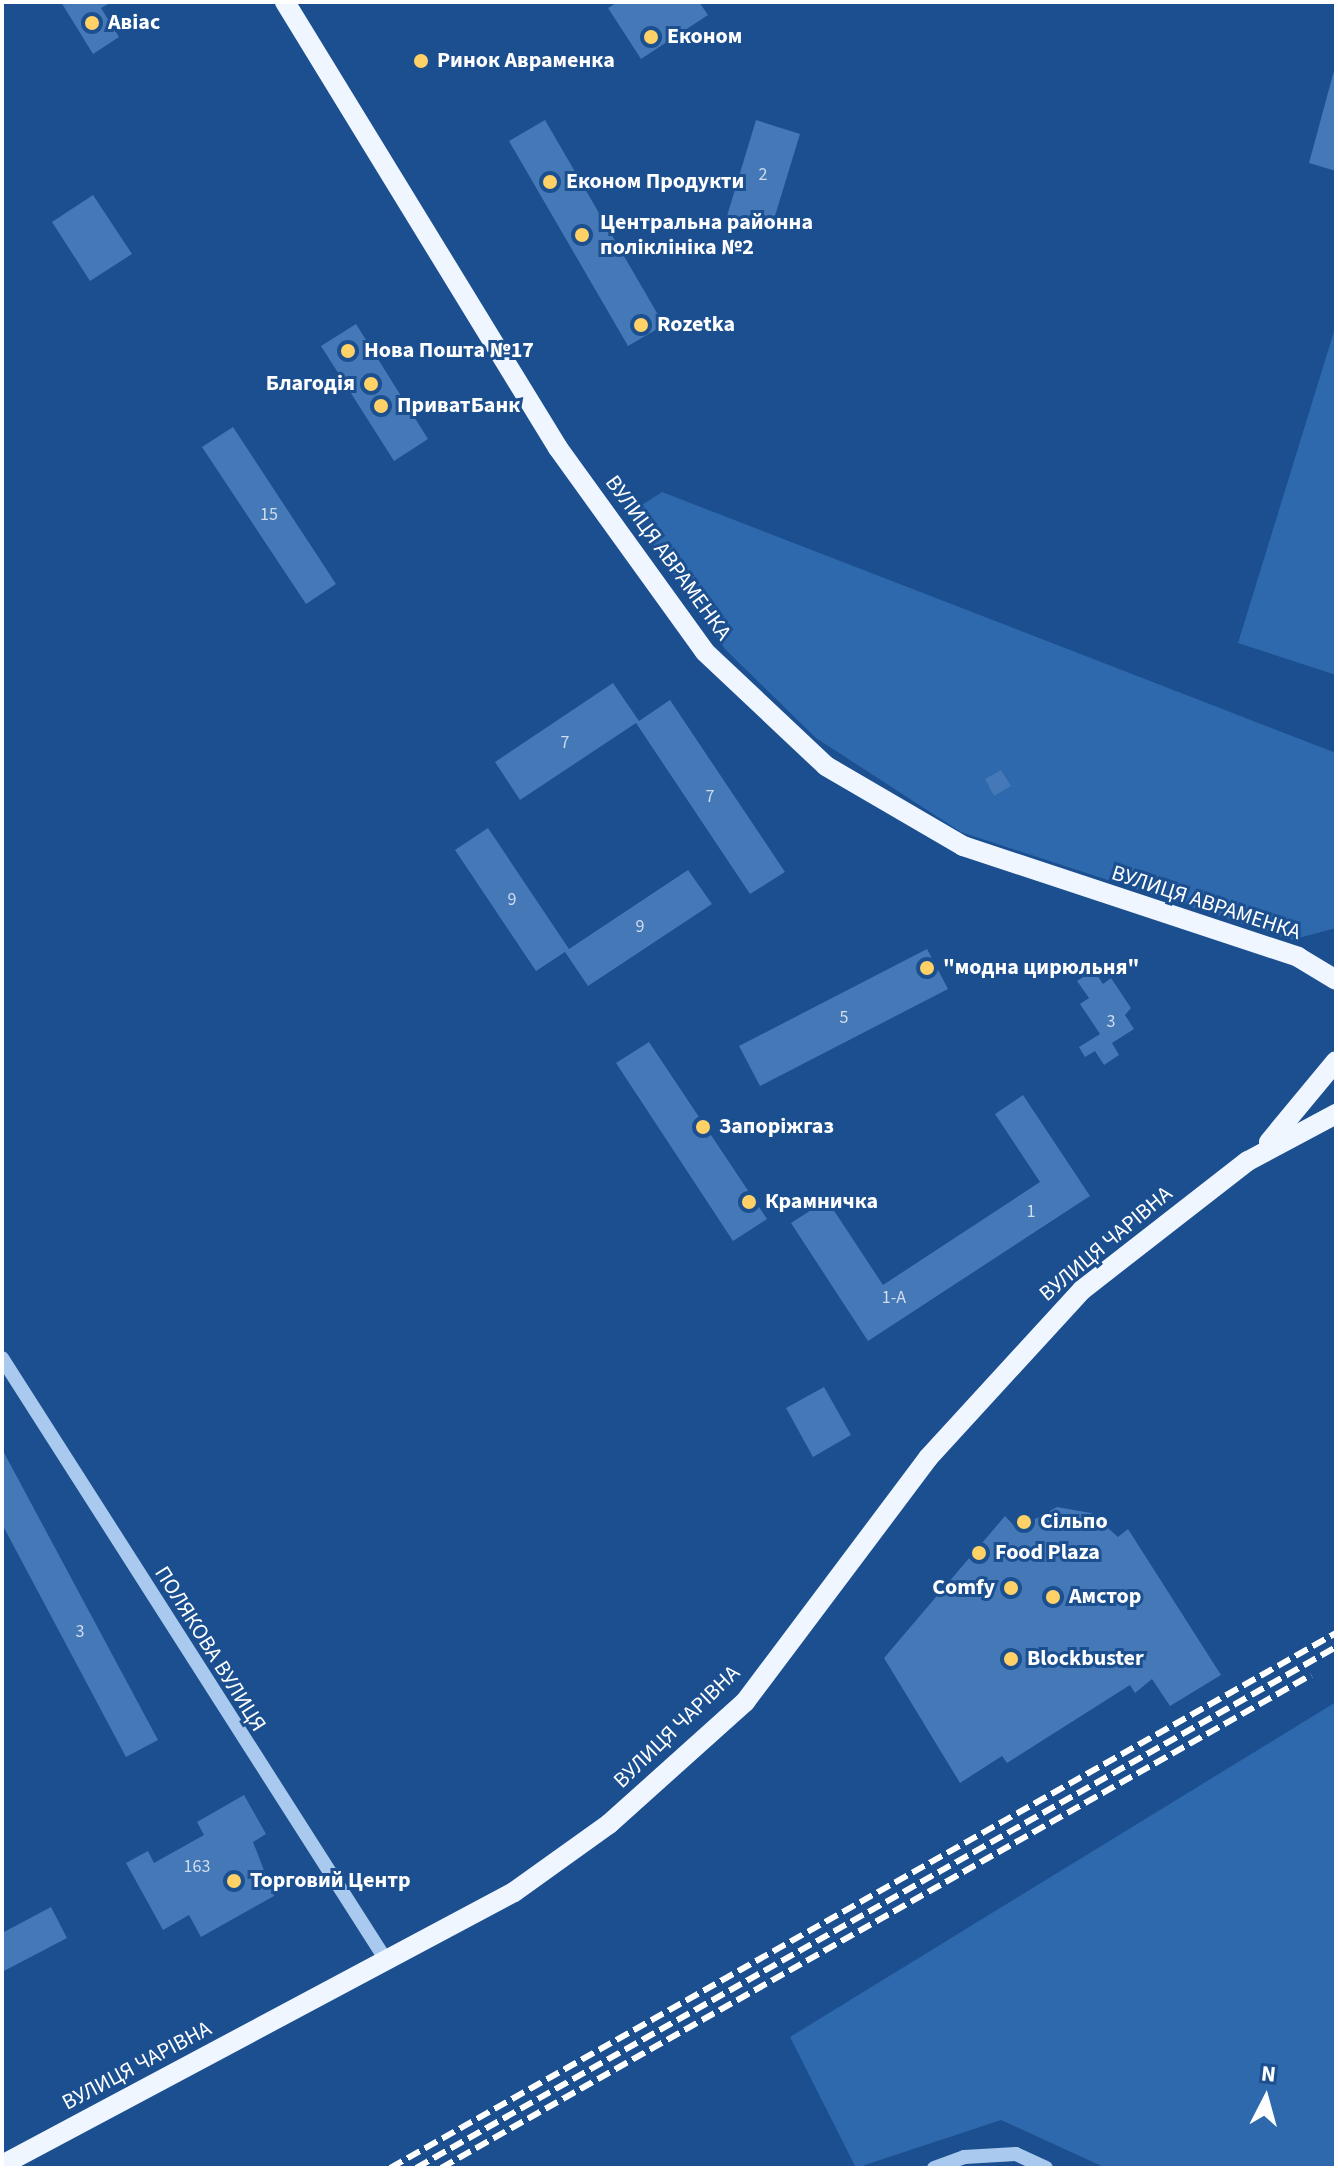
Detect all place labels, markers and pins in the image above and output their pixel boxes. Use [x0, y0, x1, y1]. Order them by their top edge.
place label: Авіас [108, 10, 160, 36]
marker: Авіас [83, 14, 101, 32]
place label: Економ [667, 24, 742, 50]
marker: Економ [642, 28, 660, 46]
place label: Ринок Авраменка [437, 48, 615, 74]
marker: Ринок Авраменка [412, 52, 430, 70]
place label: Економ Продукти [566, 169, 744, 195]
marker: Економ Продукти [541, 173, 559, 191]
place label: Центральна районна поліклініка №2 [600, 209, 813, 260]
marker: Центральна районна поліклініка №2 [571, 224, 593, 246]
place label: Rozetka [657, 312, 735, 338]
marker: Rozetka [632, 316, 650, 334]
place label: Нова Пошта №17 [364, 338, 534, 364]
marker: Нова Пошта №17 [339, 342, 357, 360]
place label: Благодія [266, 371, 355, 397]
marker: Благодія [362, 375, 380, 393]
place label: ПриватБанк [397, 393, 520, 419]
marker: ПриватБанк [372, 397, 390, 415]
place label: "модна цирюльня" [943, 955, 1139, 981]
marker: "модна цирюльня" [918, 959, 936, 977]
place label: Запоріжгаз [719, 1114, 834, 1140]
marker: Запоріжгаз [694, 1118, 712, 1136]
place label: Крамничка [765, 1189, 878, 1215]
marker: Крамничка [740, 1193, 758, 1211]
place label: Сільпо [1040, 1509, 1108, 1535]
marker: Сільпо [1015, 1513, 1033, 1531]
place label: Food Plaza [995, 1540, 1100, 1566]
marker: Food Plaza [970, 1544, 988, 1562]
place label: Comfy [932, 1575, 995, 1601]
marker: Comfy [1002, 1579, 1020, 1597]
place label: Амстор [1069, 1584, 1141, 1610]
marker: Амстор [1044, 1588, 1062, 1606]
place label: Blockbuster [1027, 1646, 1144, 1672]
marker: Blockbuster [1002, 1650, 1020, 1668]
place label: Торговий Центр [250, 1868, 411, 1894]
marker: Торговий Центр [225, 1872, 243, 1890]

